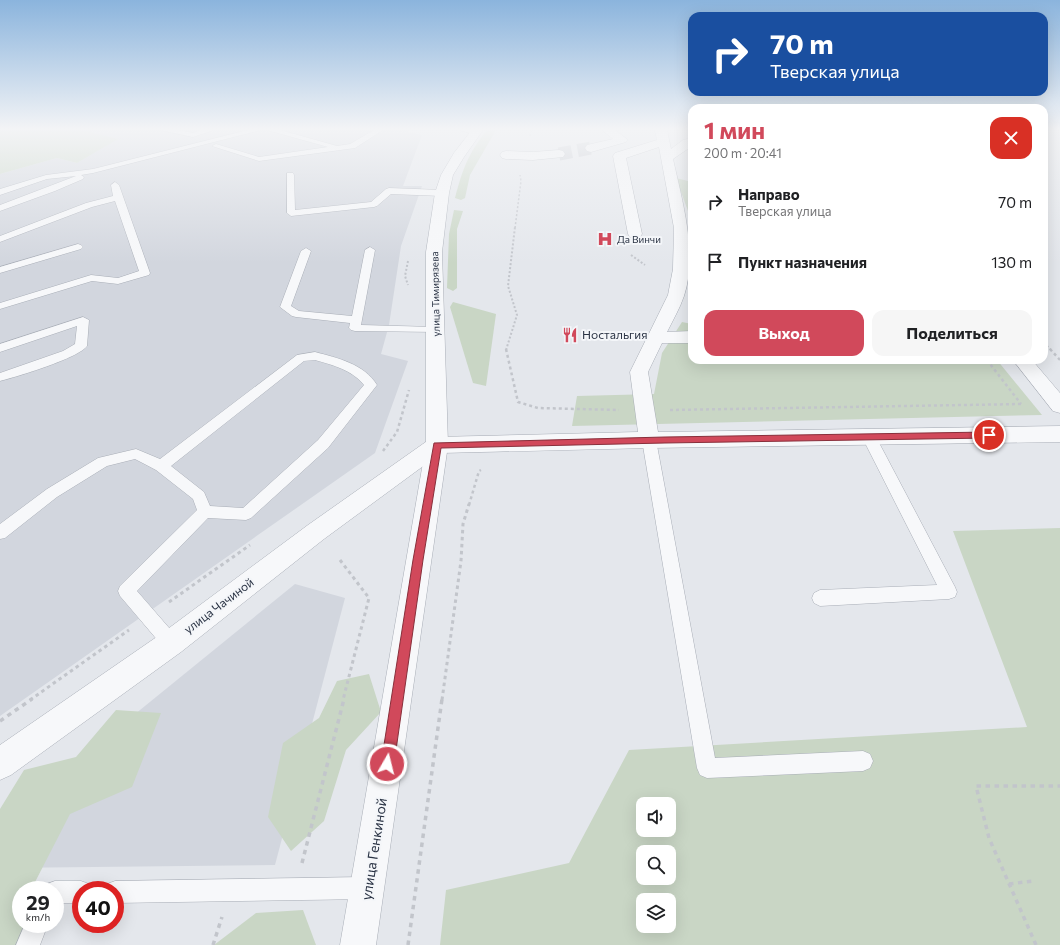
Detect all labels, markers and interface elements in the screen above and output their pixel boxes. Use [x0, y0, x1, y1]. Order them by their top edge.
text: 70 m [770, 26, 834, 60]
icon: right [704, 28, 756, 80]
text: Тверская улица [770, 60, 900, 82]
text: 1 мин [704, 115, 765, 144]
button: close [990, 117, 1032, 159]
text: 200 m · 20:41 [704, 145, 782, 161]
text: Направо [738, 185, 800, 203]
icon: right [704, 191, 726, 213]
text: 70 m [998, 193, 1032, 211]
text: Тверская улица [738, 203, 832, 219]
hospital icon: Да Винчи [596, 230, 614, 248]
place label: Да Винчи [617, 233, 661, 245]
street label: улица Тимирязева [428, 251, 442, 337]
icon: arrive [704, 251, 726, 273]
text: Пункт назначения [738, 253, 867, 271]
text: 130 m [991, 253, 1032, 271]
button: Выход [704, 310, 864, 356]
button: Поделиться [872, 310, 1032, 356]
restaurant icon: Ностальгия [561, 326, 579, 344]
place label: Ностальгия [582, 327, 648, 341]
pin [972, 418, 1006, 452]
icon: arrive [978, 424, 1000, 446]
street label: улица Чачиной [181, 574, 256, 636]
position arrow [366, 743, 408, 785]
street label: улица Генкиной [357, 797, 390, 901]
map controls [636, 797, 676, 933]
button: sound [636, 797, 676, 837]
button: search [636, 845, 676, 885]
speed limit sign: 40 [72, 881, 124, 933]
text: 29 [26, 890, 50, 914]
button: layers [636, 893, 676, 933]
text: km/h [26, 911, 50, 923]

